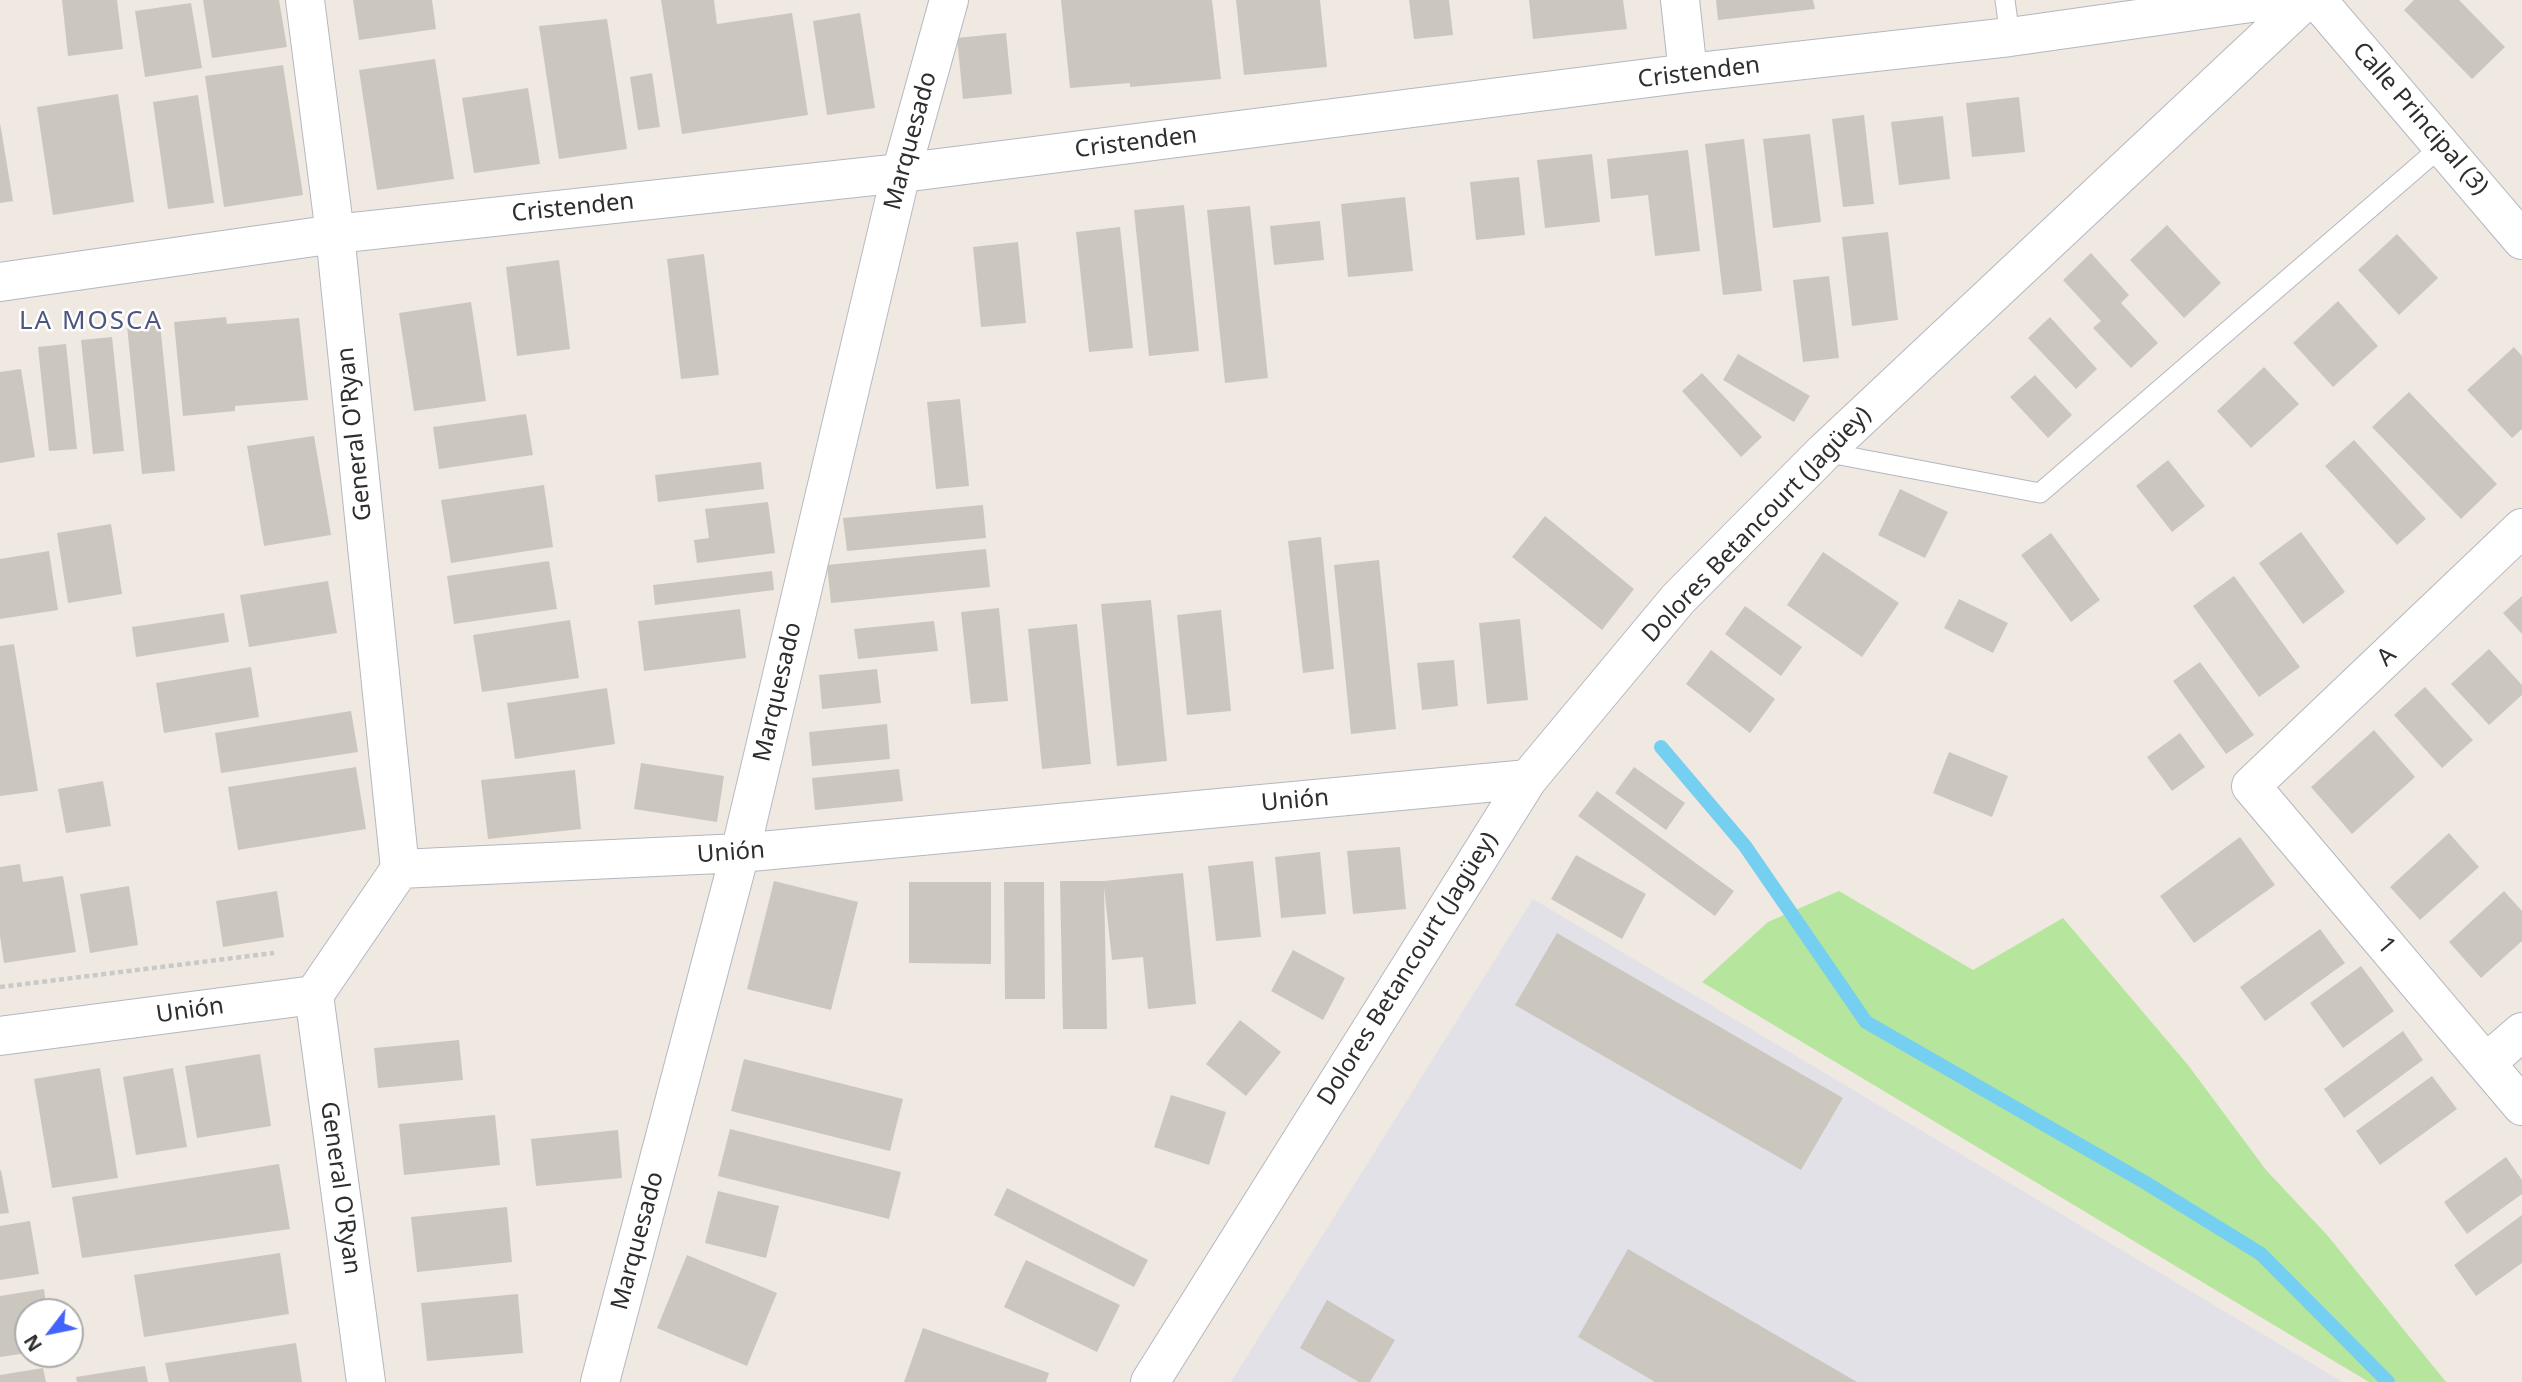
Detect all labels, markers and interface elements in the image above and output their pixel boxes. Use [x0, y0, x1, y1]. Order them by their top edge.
street label: Calle Principal (3) [2346, 37, 2494, 201]
street label: Cristenden [1636, 51, 1762, 95]
street label: Marquesado [879, 69, 943, 213]
street label: Cristenden [1073, 121, 1199, 165]
street label: Cristenden [510, 187, 636, 229]
district label: LA MOSCA [20, 306, 162, 338]
street label: General O'Ryan [332, 346, 378, 522]
street label: Dolores Betancourt (Jagüey) [1637, 401, 1877, 649]
street label: Marquesado [748, 620, 808, 764]
street label: A [2371, 641, 2403, 673]
street label: Unión [1260, 784, 1330, 818]
street label: Dolores Betancourt (Jagüey) [1312, 827, 1504, 1111]
street label: Unión [696, 836, 766, 870]
street label: 1 [2371, 931, 2401, 961]
street label: Unión [154, 992, 226, 1030]
street label: General O'Ryan [314, 1100, 366, 1276]
street label: Marquesado [606, 1169, 670, 1313]
north arrow [14, 1298, 84, 1368]
text: N [18, 1330, 48, 1357]

